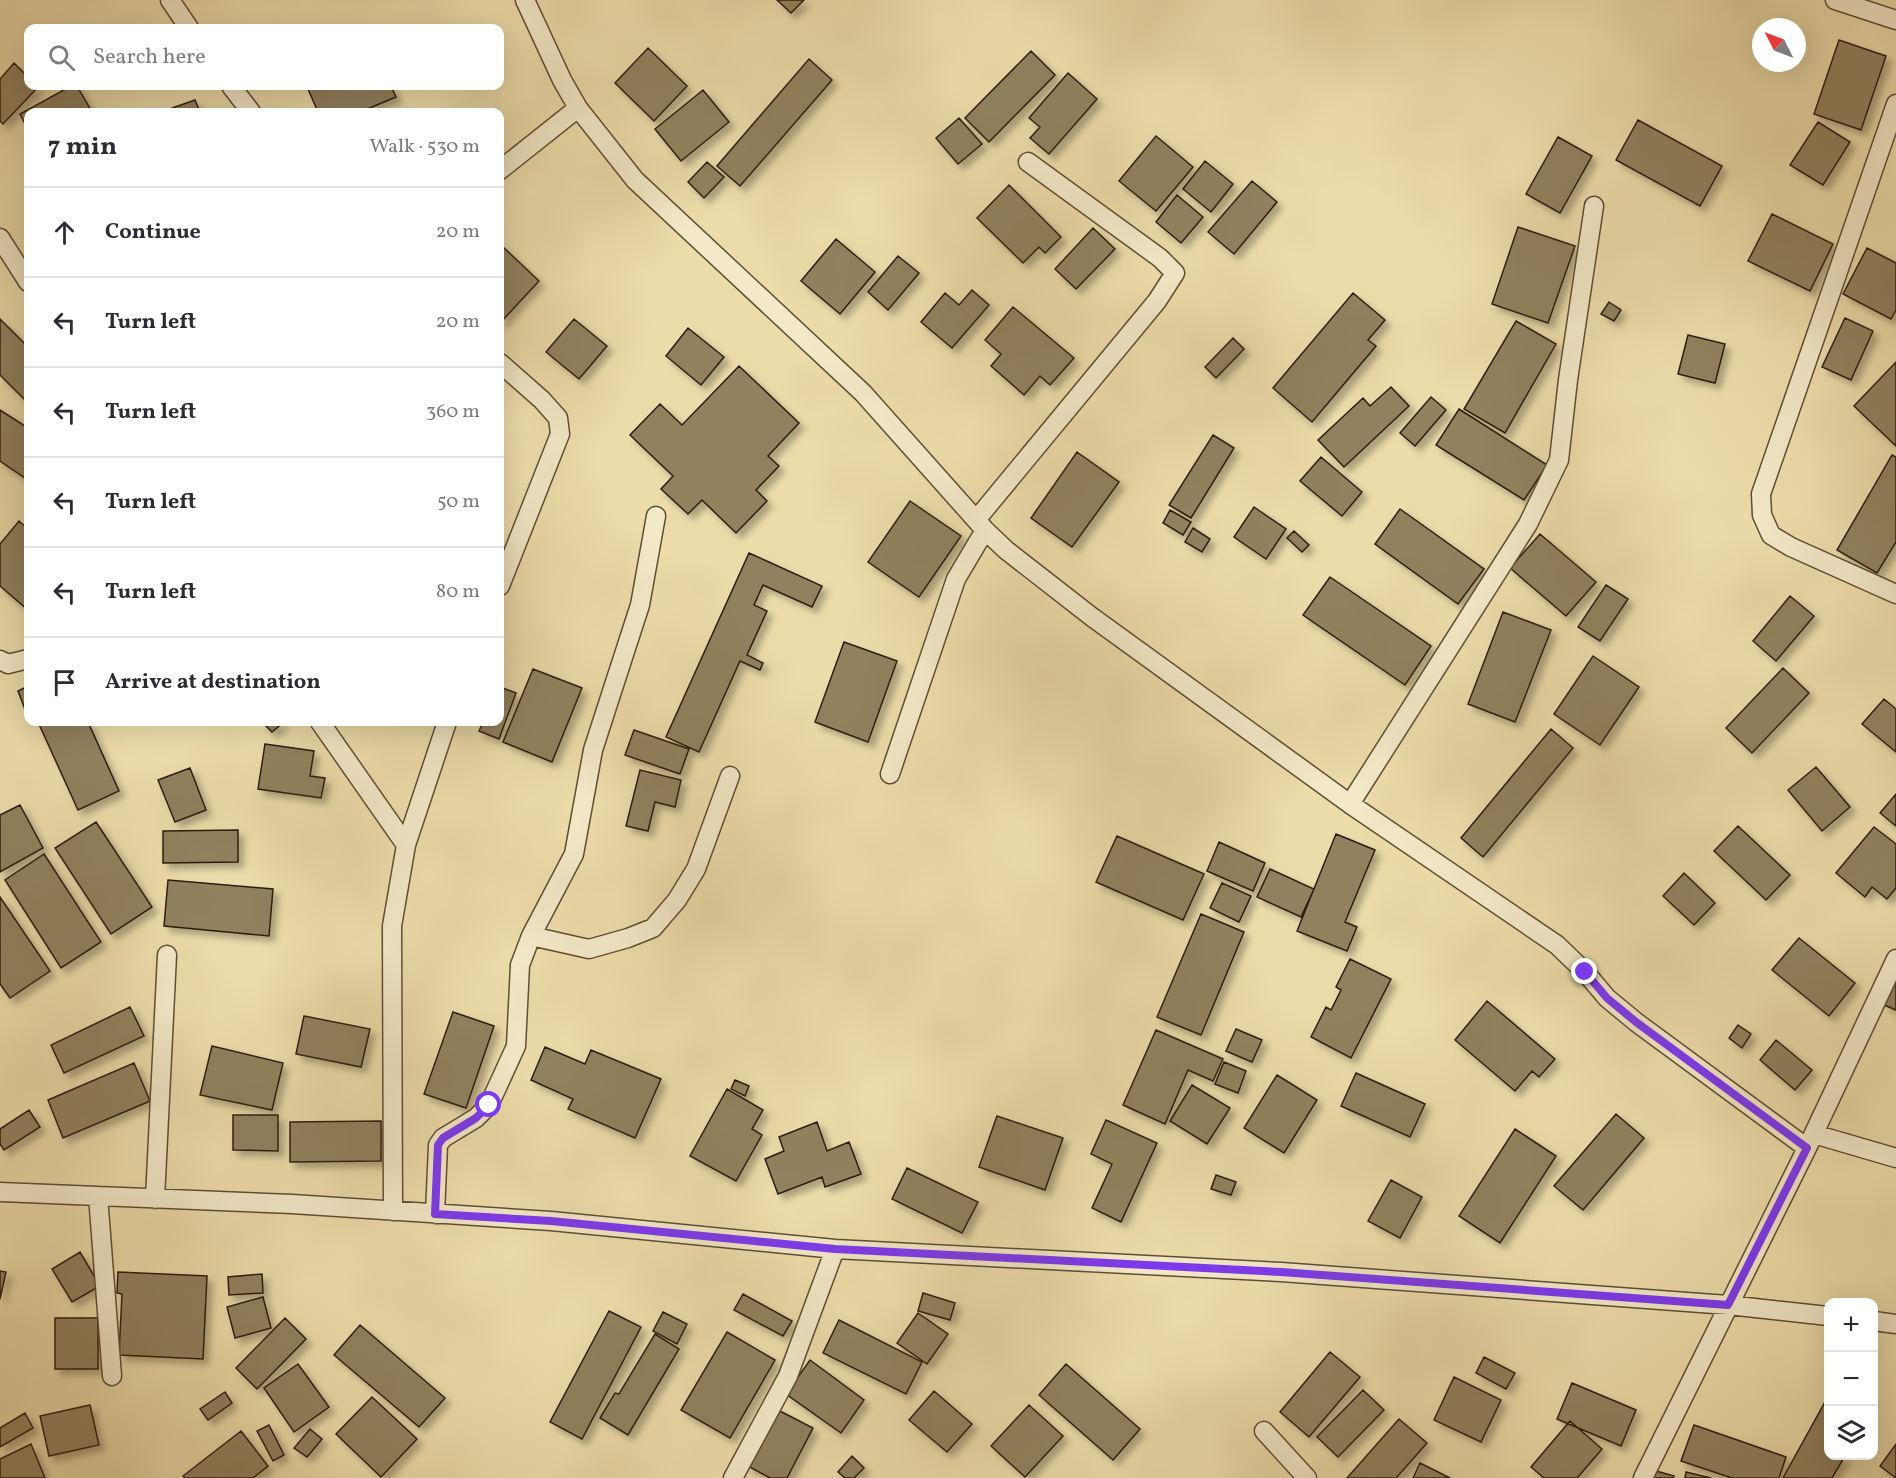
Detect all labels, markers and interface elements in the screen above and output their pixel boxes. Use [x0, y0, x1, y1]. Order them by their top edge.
north arrow [1752, 18, 1806, 72]
search box [24, 24, 504, 90]
icon: search [45, 41, 78, 74]
text: Search here [93, 42, 206, 73]
text: 7 min [48, 129, 117, 165]
text: Walk · 530 m [369, 133, 480, 161]
icon: ahead [48, 216, 81, 249]
text: Continue [105, 217, 201, 248]
text: 20 m [436, 218, 480, 246]
icon: left [48, 306, 81, 339]
text: Turn left [105, 307, 196, 338]
text: 20 m [436, 308, 480, 336]
icon: left [48, 396, 81, 429]
text: Turn left [105, 397, 196, 428]
text: 360 m [426, 398, 480, 426]
icon: left [48, 486, 81, 519]
text: Turn left [105, 487, 196, 518]
text: 50 m [437, 488, 480, 516]
icon: left [48, 576, 81, 609]
text: Turn left [105, 577, 196, 608]
text: 80 m [436, 578, 480, 606]
icon: arrive [48, 666, 81, 699]
text: Arrive at destination [105, 667, 321, 698]
route end [1571, 958, 1597, 984]
route start [475, 1091, 501, 1117]
map controls [1824, 1298, 1878, 1460]
button: + [1824, 1298, 1878, 1352]
button: − [1824, 1352, 1878, 1406]
button: layers [1824, 1406, 1878, 1460]

